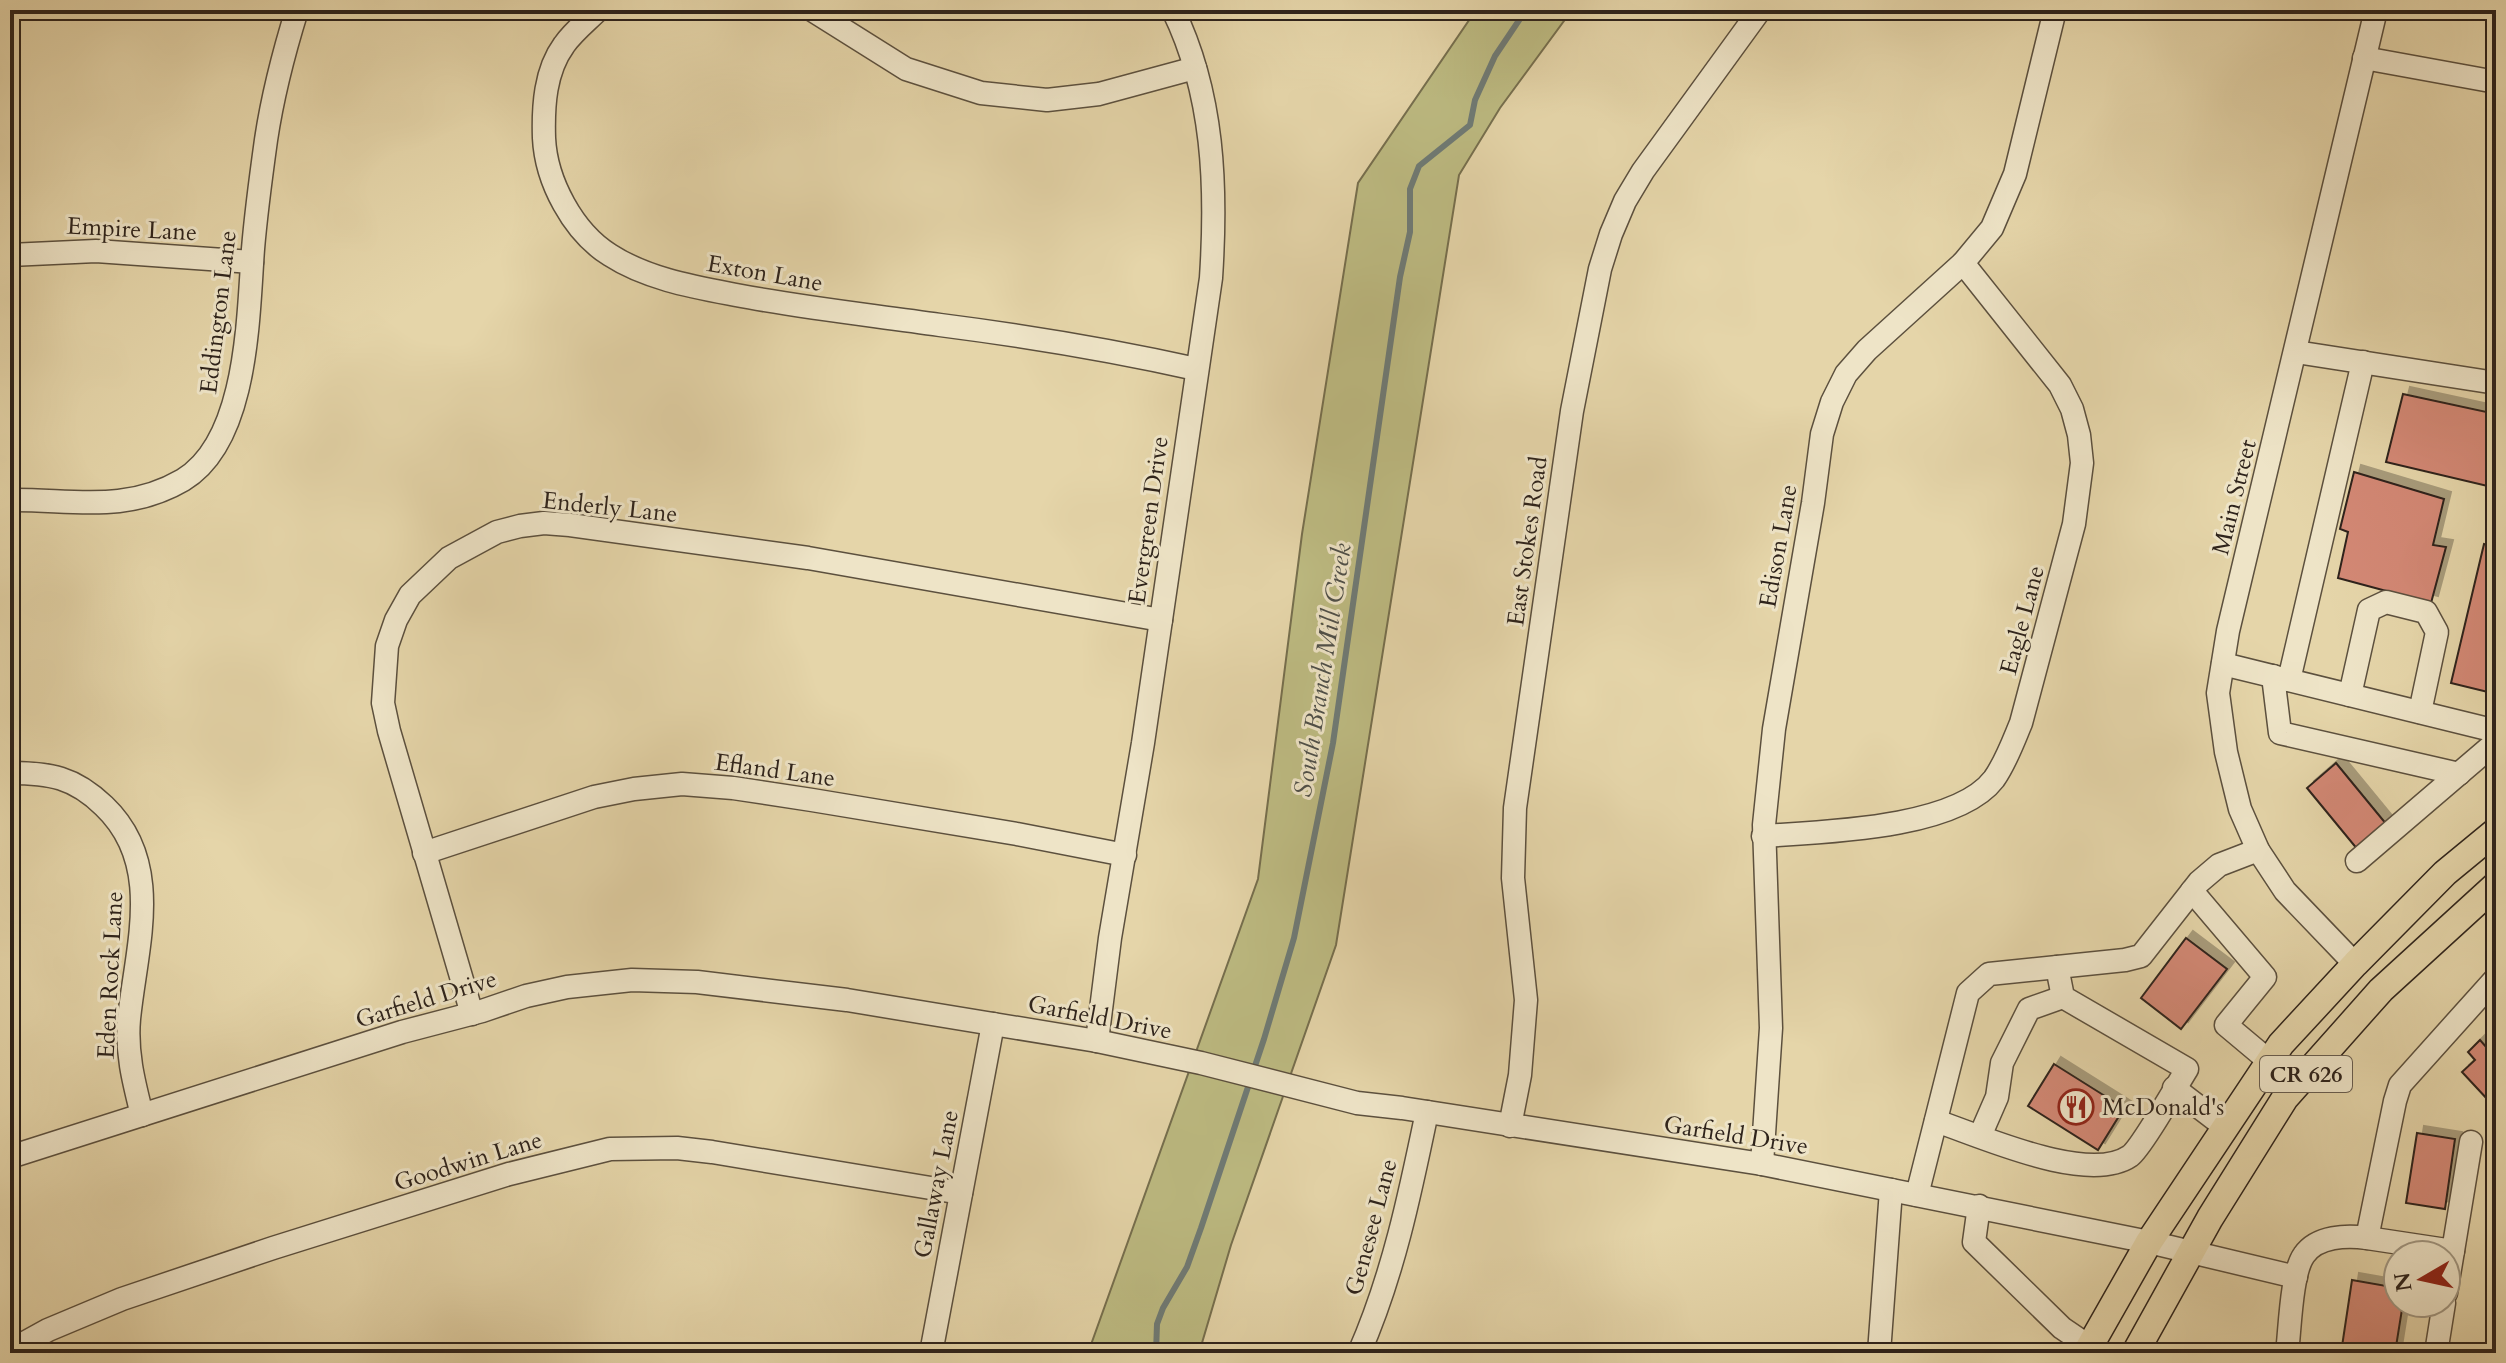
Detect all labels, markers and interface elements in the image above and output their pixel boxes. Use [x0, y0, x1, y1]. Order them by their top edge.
street label: Empire Lane [66, 210, 198, 249]
street label: Eddington Lane [192, 229, 245, 396]
street label: Exton Lane [705, 247, 825, 300]
street label: Evergreen Drive [1120, 434, 1177, 606]
street label: Main Street [2204, 436, 2265, 558]
street label: East Stokes Road [1499, 454, 1556, 628]
street label: Edison Lane [1751, 482, 1806, 610]
street label: Enderly Lane [541, 484, 679, 531]
water label: South Branch Mill Creek [1285, 541, 1360, 799]
street label: Eagle Lane [1992, 562, 2053, 678]
street label: Efland Lane [713, 746, 837, 795]
street label: Eden Rock Lane [90, 890, 131, 1060]
street label: Garfield Drive [352, 962, 501, 1037]
street label: Garfield Drive [1025, 987, 1175, 1048]
road number: CR 626 [2260, 1056, 2352, 1092]
restaurant icon: McDonald's [2057, 1088, 2095, 1126]
place label: McDonald's [2102, 1091, 2224, 1124]
street label: Gallaway Lane [906, 1107, 967, 1261]
street label: Garfield Drive [1661, 1108, 1811, 1163]
street label: Goodwin Lane [390, 1123, 546, 1200]
street label: Genesee Lane [1337, 1155, 1406, 1299]
north arrow [2382, 1239, 2462, 1319]
text: N [2387, 1270, 2420, 1294]

